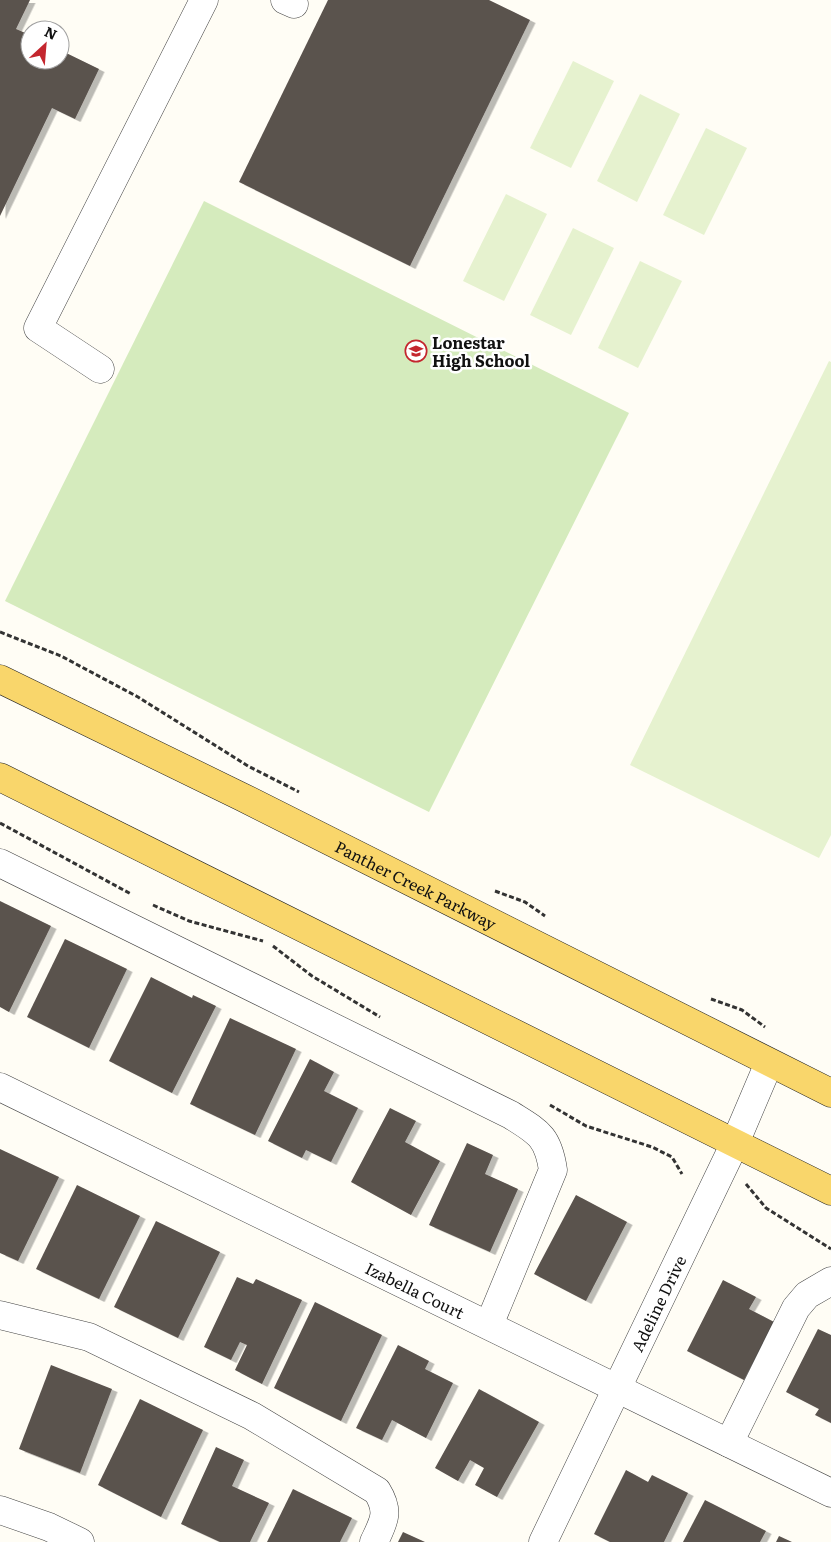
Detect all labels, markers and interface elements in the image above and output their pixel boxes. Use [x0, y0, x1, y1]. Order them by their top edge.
north arrow [20, 20, 70, 70]
text: N [41, 21, 61, 44]
place label: Lonestar High School [432, 330, 530, 372]
school or university icon: Lonestar High School [404, 339, 428, 363]
street label: Panther Creek Parkway [331, 834, 501, 935]
street label: Adeline Drive [625, 1251, 691, 1355]
street label: Izabella Court [362, 1255, 469, 1324]

